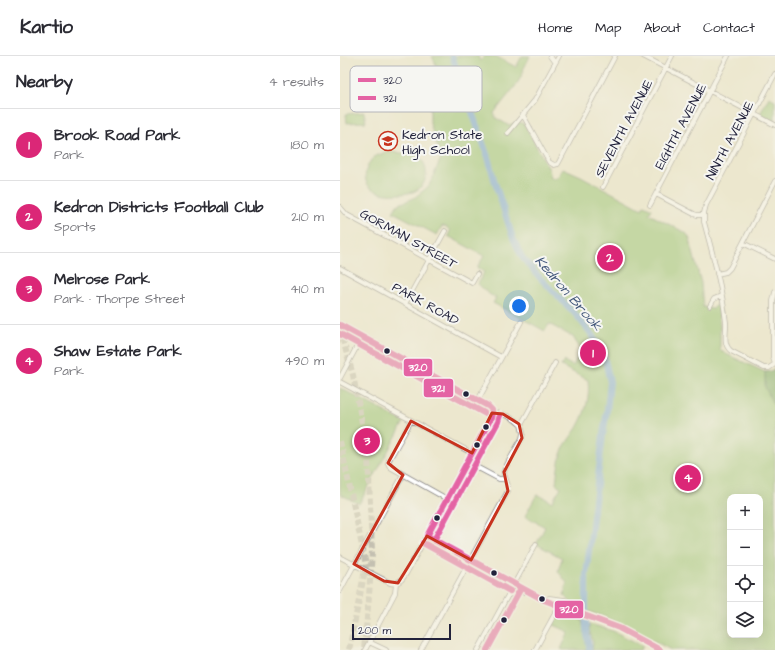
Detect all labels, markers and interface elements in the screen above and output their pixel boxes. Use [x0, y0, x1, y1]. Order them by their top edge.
text: Kartio [20, 14, 73, 41]
text: Home [538, 18, 573, 38]
text: Map [595, 18, 621, 38]
text: About [643, 18, 681, 38]
text: Contact [703, 18, 755, 38]
legend [350, 66, 482, 112]
text: Nearby [16, 70, 73, 94]
text: 4 results [269, 73, 324, 91]
text: 320 [383, 73, 402, 88]
street label: SEVENTH AVENUE [590, 76, 657, 181]
street label: EIGHTH AVENUE [651, 80, 711, 173]
text: 321 [383, 91, 397, 106]
street label: NINTH AVENUE [702, 98, 758, 183]
text: Brook Road Park [54, 125, 180, 146]
place label: Kedron State High School [402, 126, 482, 160]
school or university icon: Kedron State High School [377, 130, 399, 152]
text: 1 [28, 136, 30, 154]
text: 180 m [290, 136, 324, 154]
text: Park [54, 146, 84, 164]
text: Kedron Districts Football Club [54, 197, 263, 218]
street label: GORMAN STREET [357, 205, 461, 274]
text: 2 [25, 208, 33, 226]
text: 210 m [291, 208, 324, 226]
text: Sports [54, 218, 96, 236]
pin: 2 [597, 243, 623, 273]
water label: Kedron Brook [530, 252, 607, 336]
text: Melrose Park [54, 269, 150, 290]
street label: PARK ROAD [389, 278, 463, 330]
text: 3 [26, 280, 32, 298]
text: 410 m [290, 280, 324, 298]
text: Park · Thorpe Street [54, 290, 185, 308]
your location [509, 296, 529, 316]
pin: 1 [580, 338, 606, 368]
text: Shaw Estate Park [54, 341, 182, 362]
unlabelled marker [382, 346, 392, 356]
text: 4 [25, 352, 33, 370]
text: 490 m [284, 352, 324, 370]
line badge: 320 [403, 358, 433, 377]
text: 320 [408, 360, 427, 375]
text: Park [54, 362, 84, 380]
line badge: 321 [423, 378, 454, 398]
text: 321 [430, 381, 445, 396]
unlabelled marker [461, 389, 471, 399]
unlabelled marker [481, 422, 491, 432]
pin: 3 [354, 426, 380, 456]
unlabelled marker [472, 440, 482, 450]
pin: 4 [675, 463, 701, 493]
map controls [727, 494, 763, 638]
button: + [727, 494, 763, 530]
unlabelled marker [432, 513, 442, 523]
button: − [727, 530, 763, 566]
button: locate [727, 566, 763, 602]
unlabelled marker [489, 568, 499, 578]
unlabelled marker [537, 594, 547, 604]
line badge: 320 [554, 600, 584, 619]
text: 320 [559, 602, 578, 617]
button: layers [727, 602, 763, 638]
unlabelled marker [499, 615, 509, 625]
scale bar [352, 622, 451, 641]
text: 200 m [358, 623, 391, 638]

